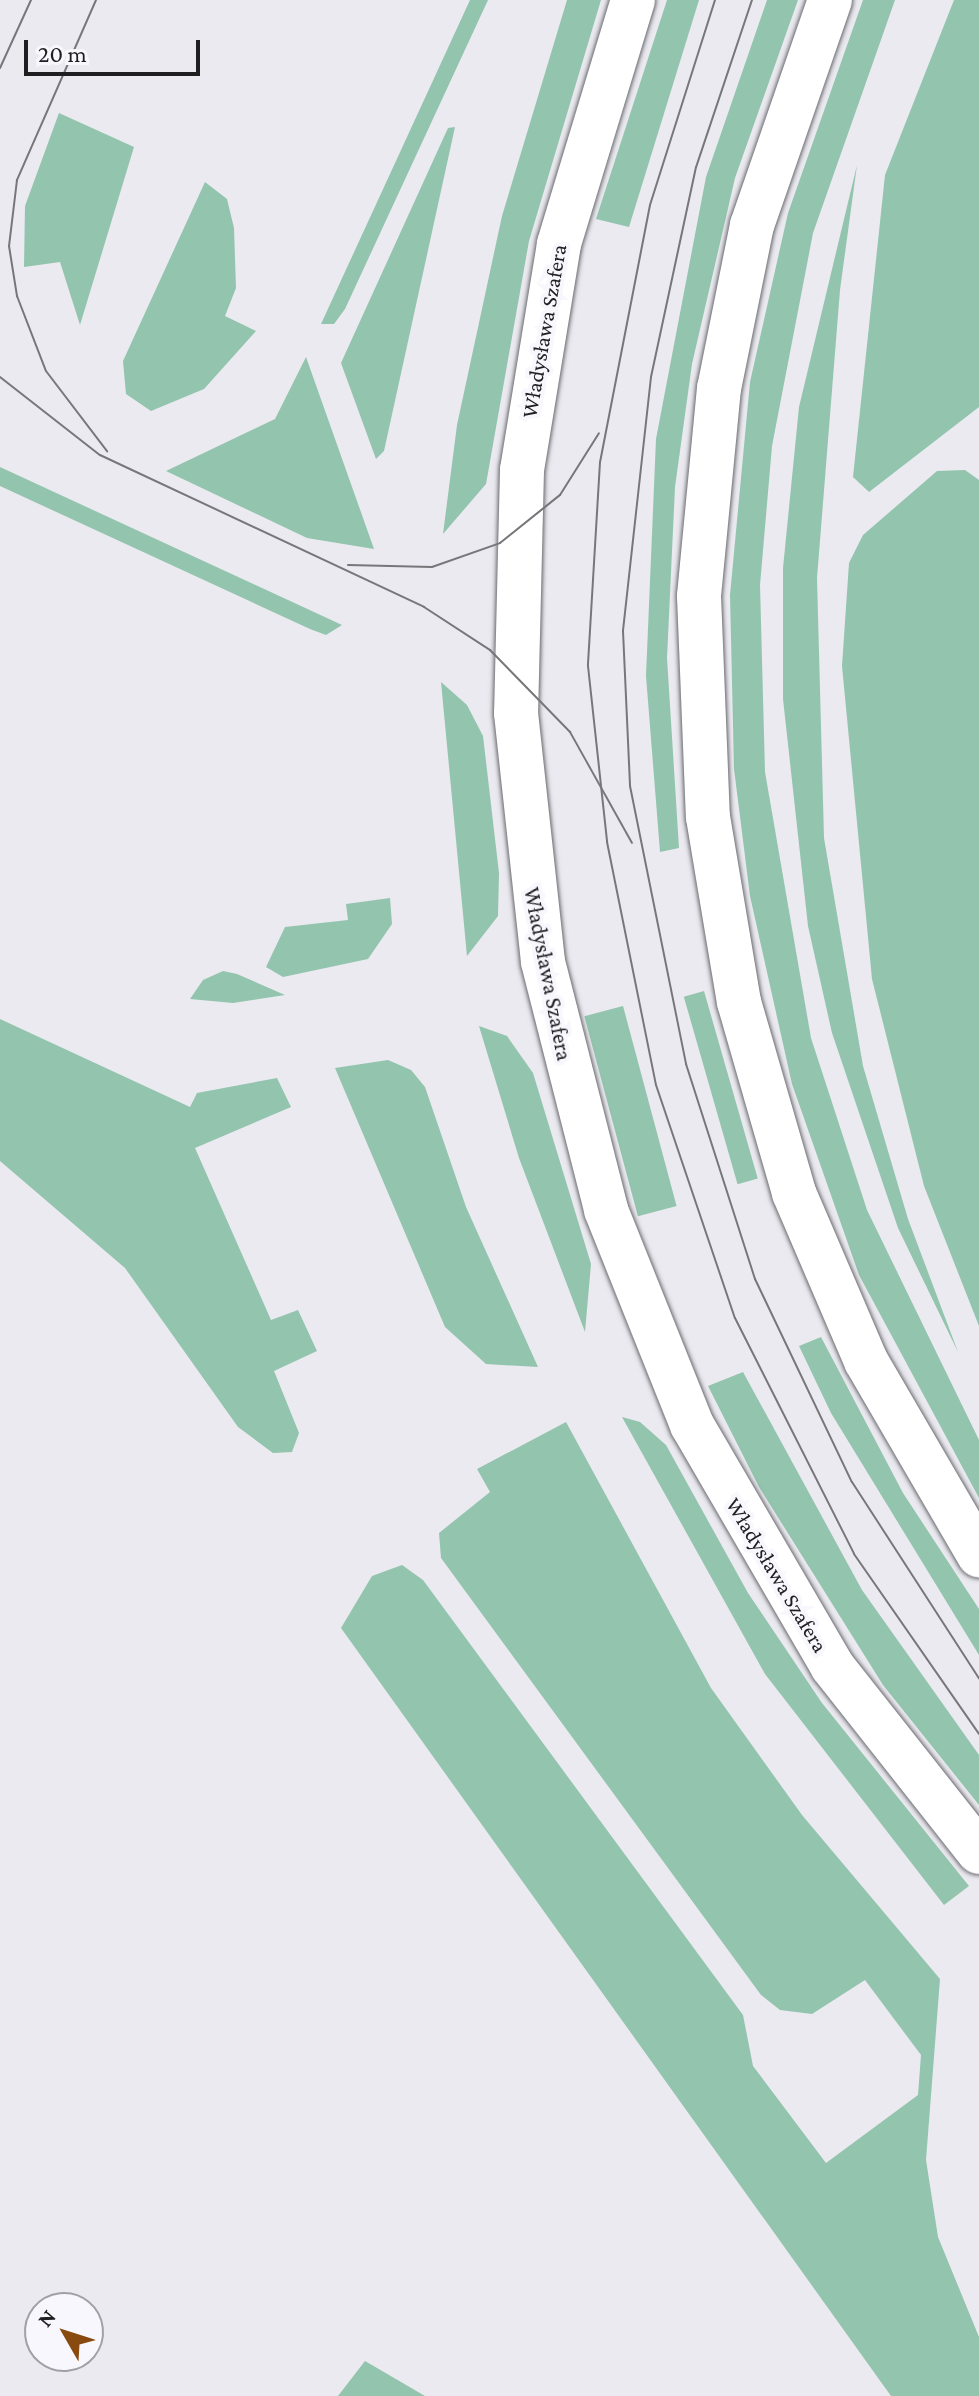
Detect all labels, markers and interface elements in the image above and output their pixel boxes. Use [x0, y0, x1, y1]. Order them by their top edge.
scale bar [28, 24, 204, 74]
text: 20 m [38, 40, 87, 67]
street label: Władysława Szafera [516, 242, 572, 420]
street label: Władysława Szafera [518, 885, 578, 1063]
street label: Władysława Szafera [720, 1493, 834, 1657]
north arrow [24, 2292, 104, 2372]
text: N [32, 2304, 61, 2332]

